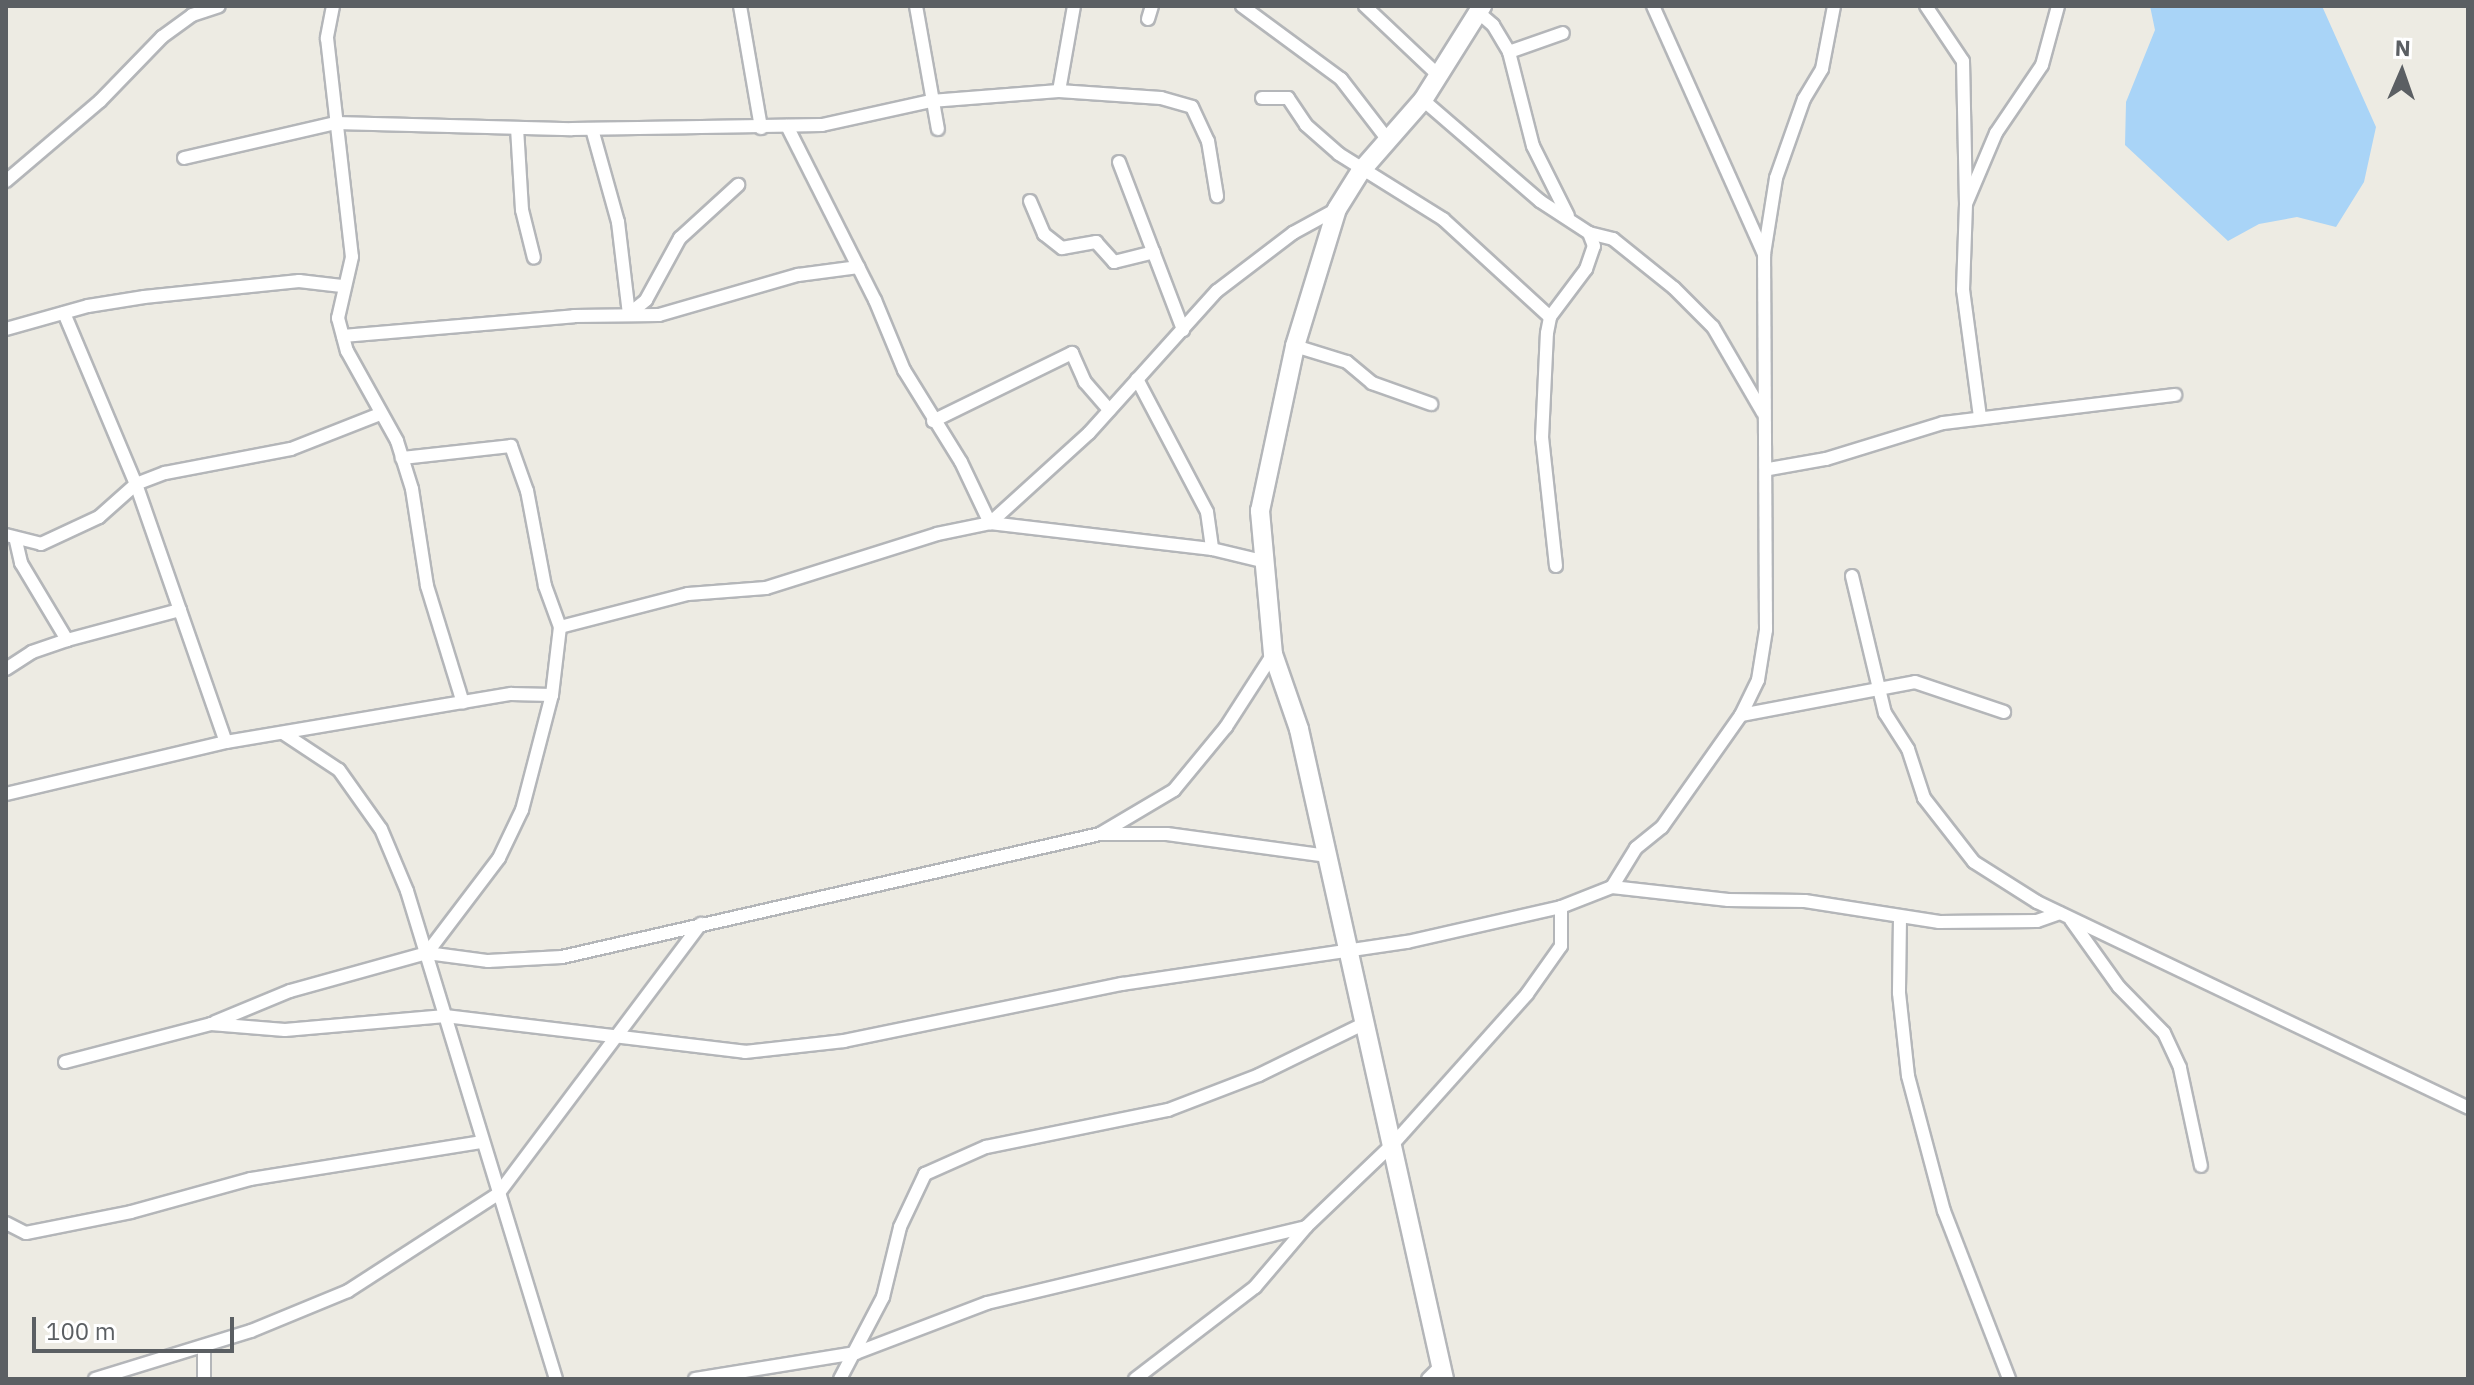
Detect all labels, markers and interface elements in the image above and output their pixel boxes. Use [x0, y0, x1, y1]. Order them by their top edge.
north arrow [2362, 32, 2442, 112]
text: N [2394, 33, 2411, 62]
scale bar [36, 1301, 238, 1351]
text: 100 m [46, 1315, 116, 1347]

